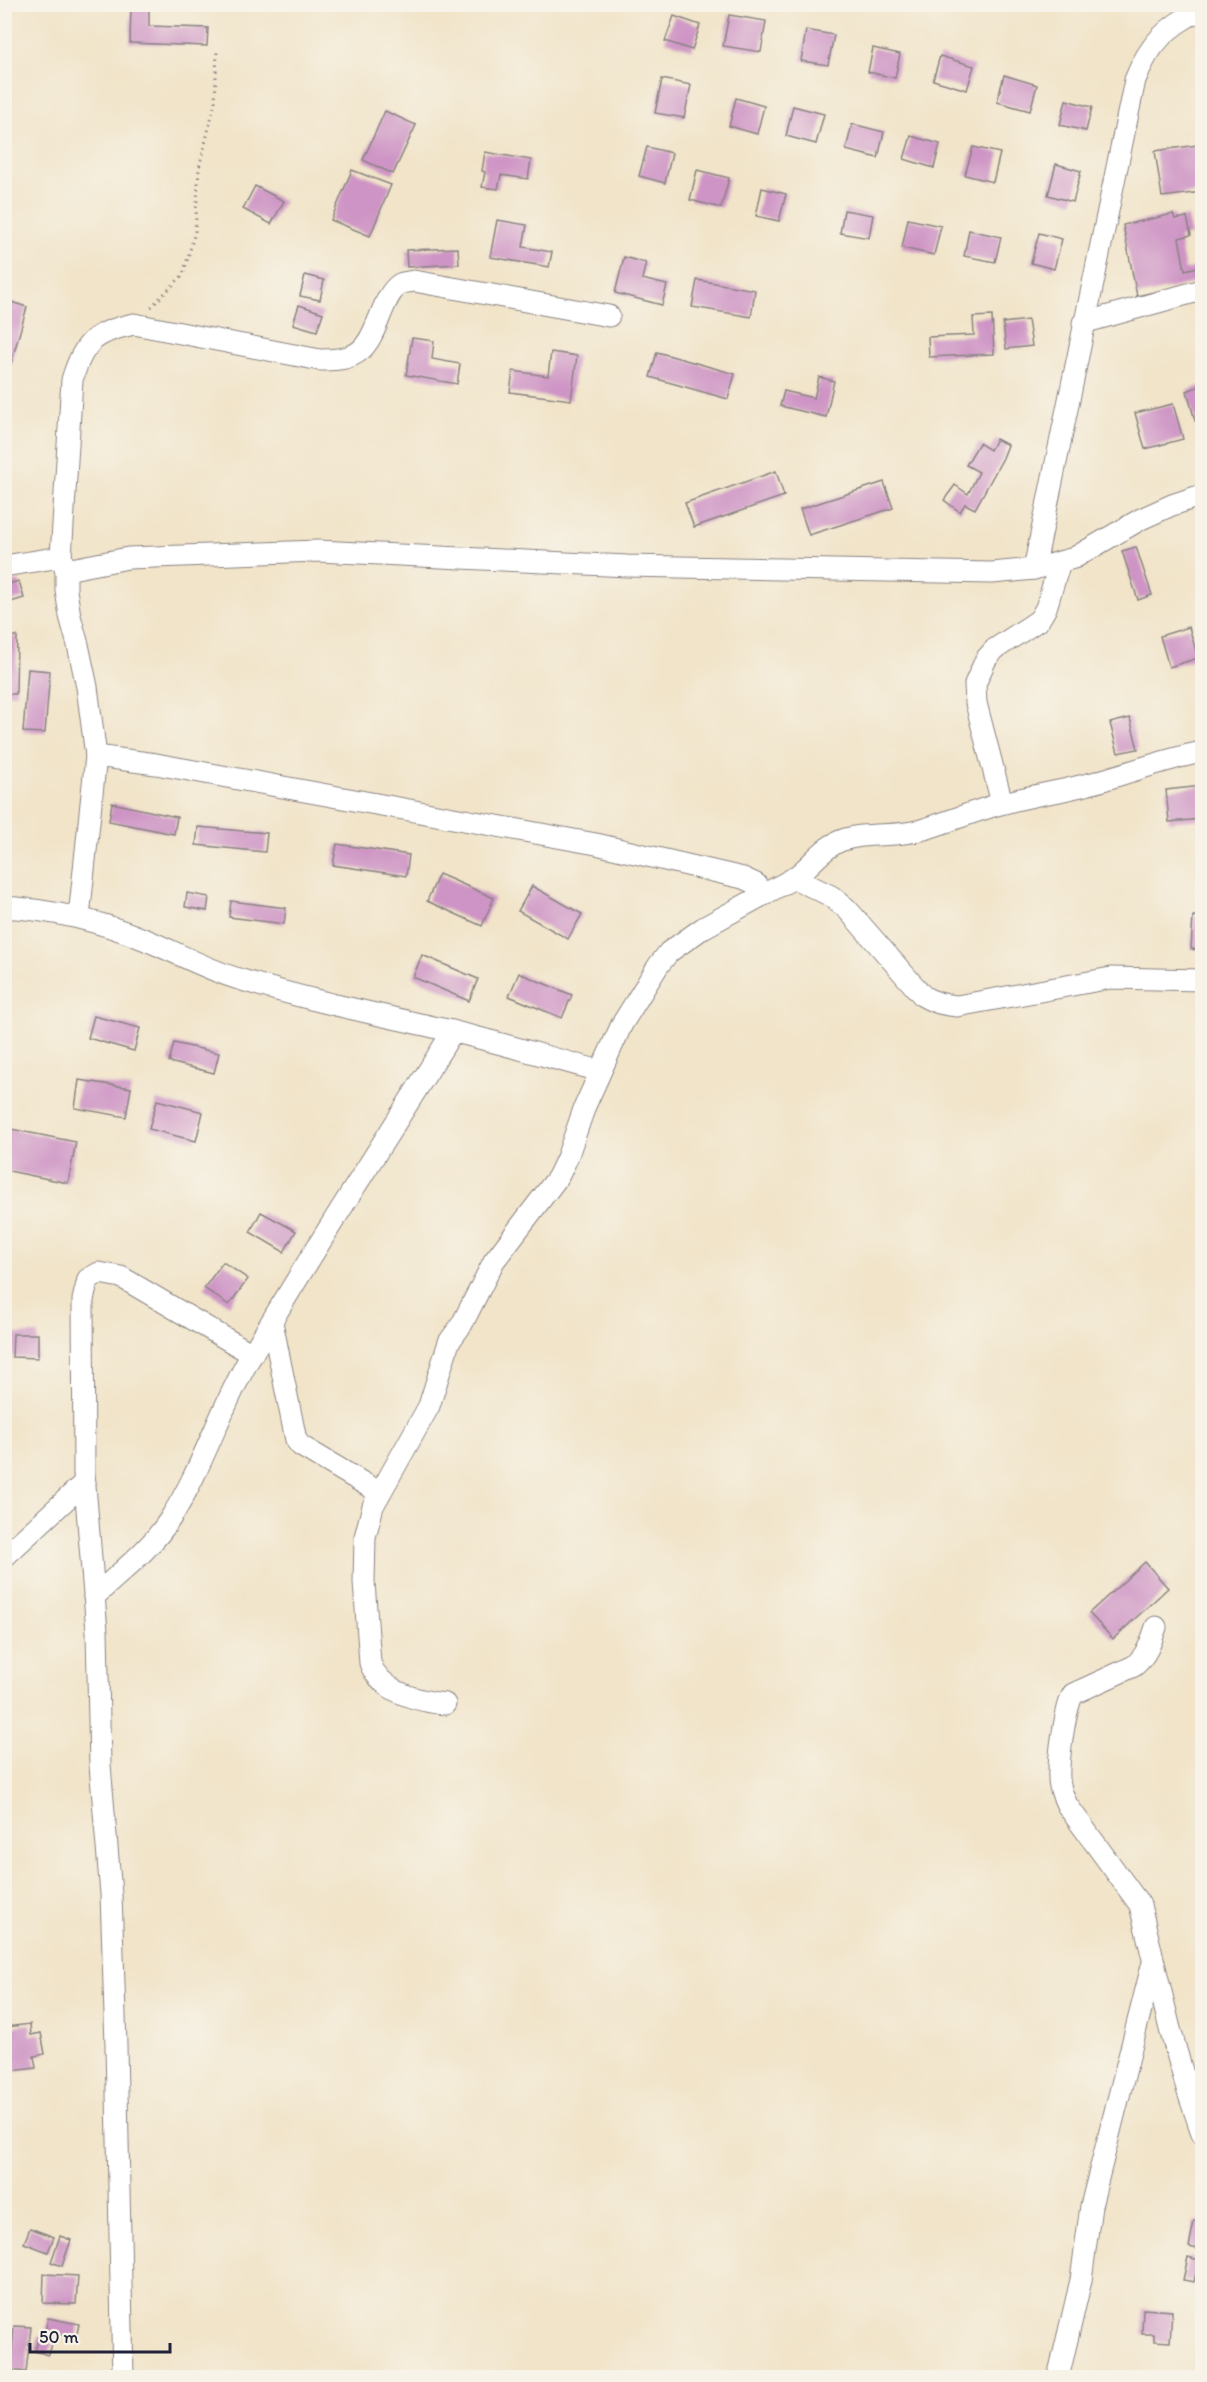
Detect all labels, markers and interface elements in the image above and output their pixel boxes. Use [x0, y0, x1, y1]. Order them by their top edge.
scale bar [30, 2316, 170, 2354]
text: 50 m [39, 2326, 79, 2348]

